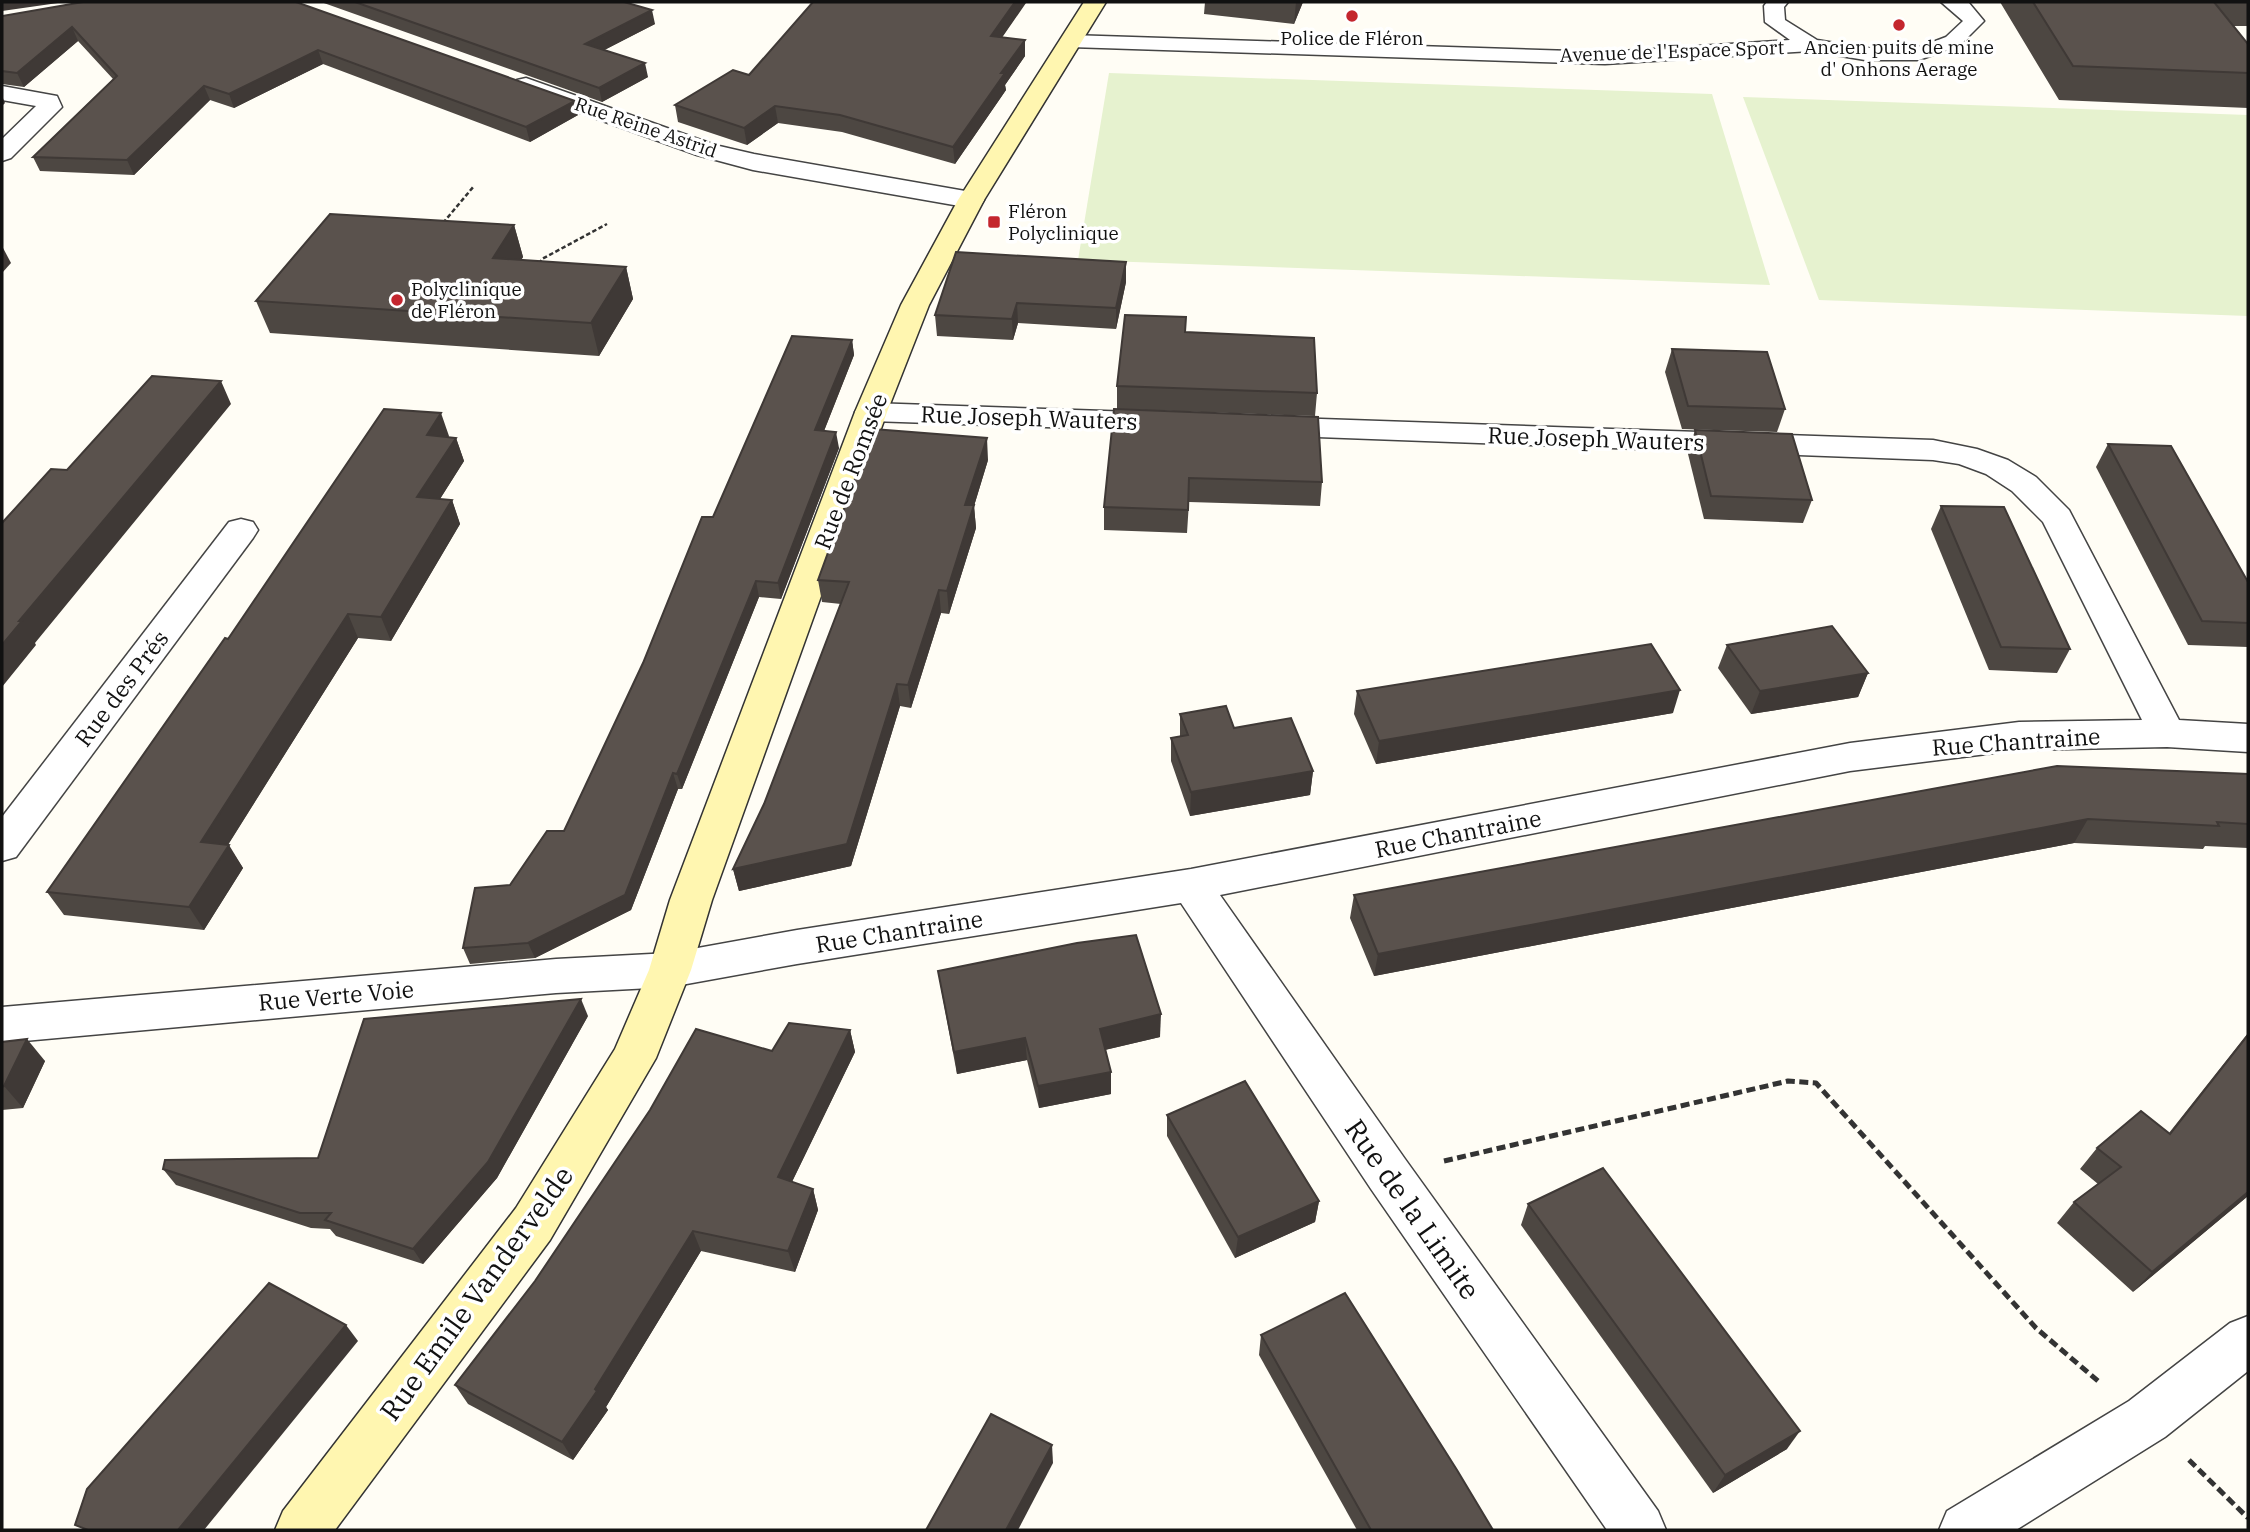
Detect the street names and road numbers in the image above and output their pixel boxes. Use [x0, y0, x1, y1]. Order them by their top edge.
street label: Avenue de l'Espace Sport [1559, 35, 1785, 67]
street label: Rue Reine Astrid [572, 91, 720, 163]
street label: Rue de Romsée [806, 389, 894, 553]
street label: Rue Joseph Wauters [920, 398, 1138, 436]
street label: Rue Joseph Wauters [1487, 419, 1705, 457]
street label: Rue des Prés [67, 624, 175, 752]
street label: Rue Chantraine [1931, 720, 2101, 762]
street label: Rue Chantraine [1372, 802, 1544, 864]
street label: Rue Chantraine [813, 903, 985, 959]
street label: Rue Verte Voie [257, 973, 415, 1017]
street label: Rue de la Limite [1337, 1112, 1489, 1306]
street label: Rue Emile Vandervelde [371, 1158, 581, 1428]

